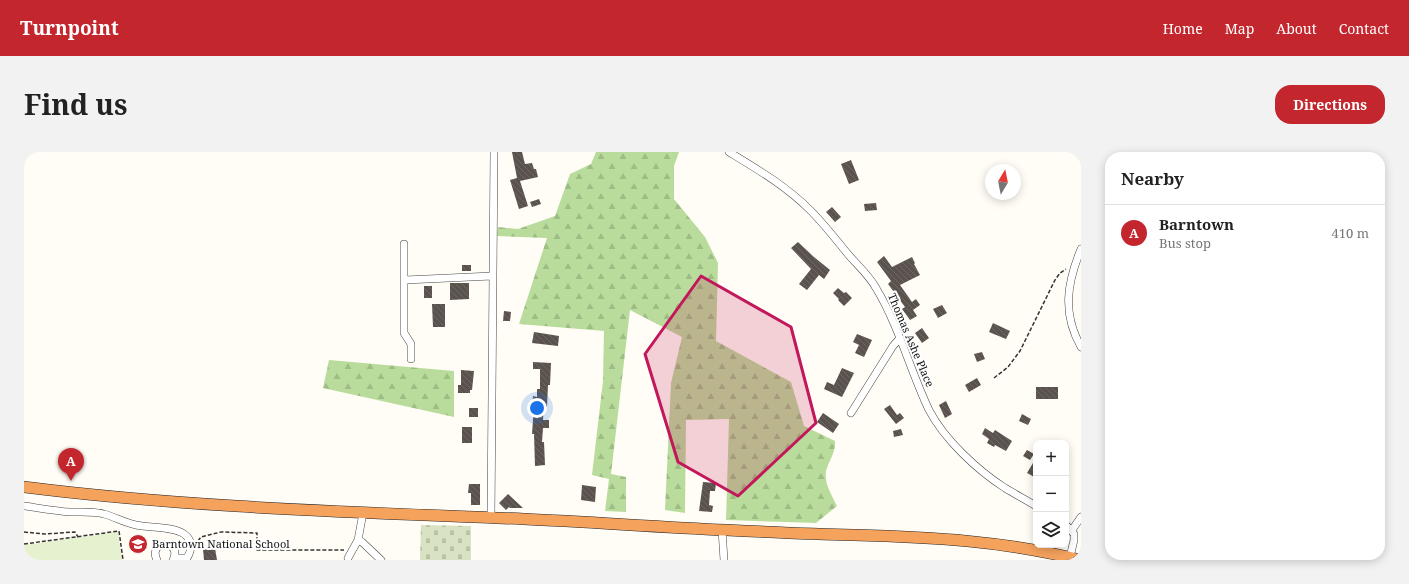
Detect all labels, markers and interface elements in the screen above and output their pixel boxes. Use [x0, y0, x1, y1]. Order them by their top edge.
text: Turnpoint [20, 15, 119, 41]
text: Home [1163, 19, 1203, 38]
text: Map [1225, 19, 1254, 38]
text: About [1276, 19, 1317, 38]
text: Contact [1339, 19, 1389, 38]
text: Find us [24, 85, 128, 123]
button: Directions [1275, 85, 1385, 124]
north arrow [985, 164, 1021, 200]
text: Nearby [1121, 167, 1184, 190]
text: Barntown [1159, 214, 1234, 234]
text: A [1129, 224, 1139, 242]
text: 410 m [1332, 224, 1369, 242]
text: Bus stop [1159, 234, 1211, 252]
street label: Thomas Ashe Place [885, 291, 938, 389]
your location [527, 398, 547, 418]
map controls [1033, 440, 1069, 548]
button: + [1033, 440, 1069, 476]
pin: A [58, 448, 84, 481]
button: − [1033, 476, 1069, 512]
button: layers [1033, 512, 1069, 548]
school or university icon: Barntown National School [127, 533, 149, 555]
place label: Barntown National School [152, 536, 290, 551]

